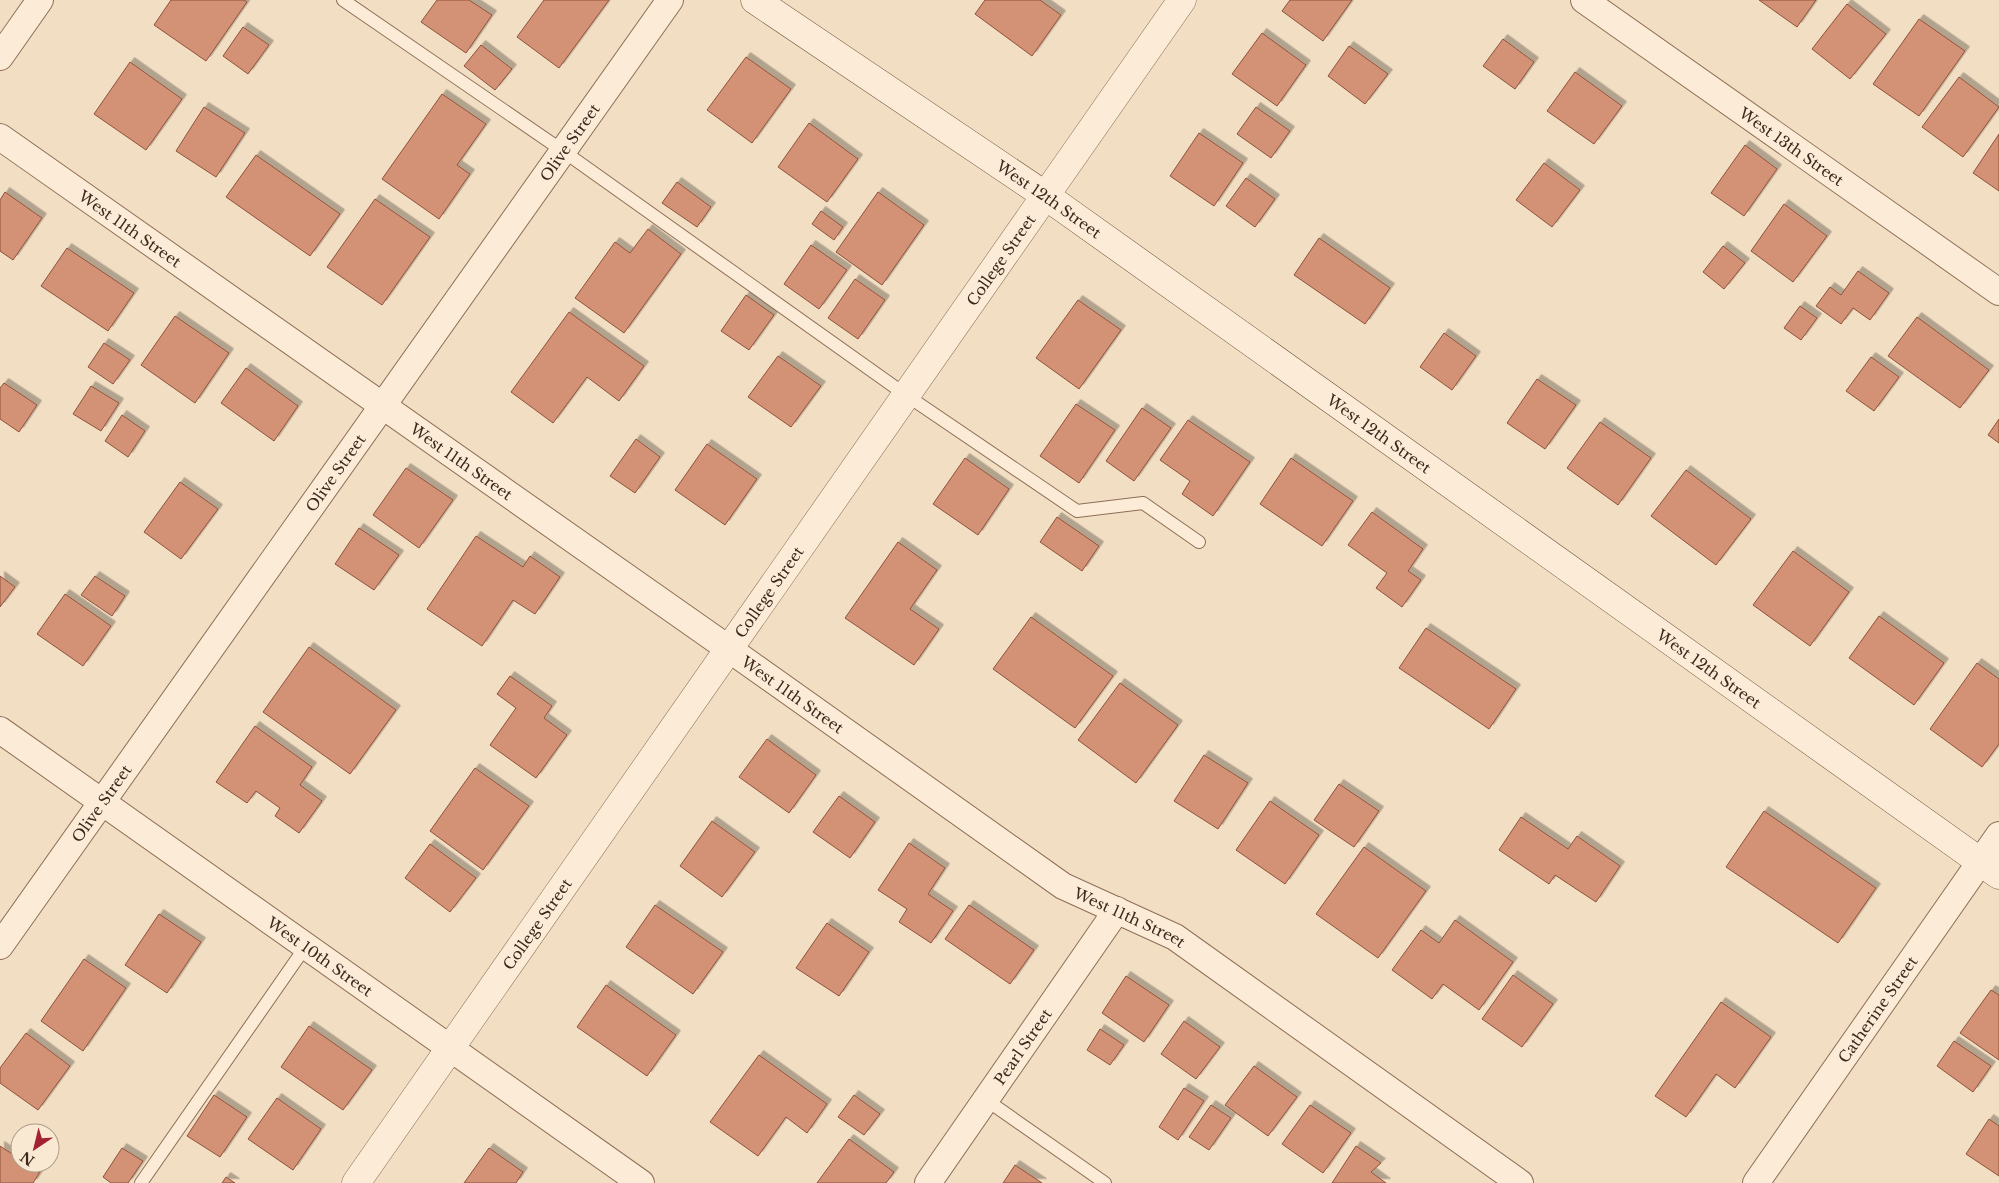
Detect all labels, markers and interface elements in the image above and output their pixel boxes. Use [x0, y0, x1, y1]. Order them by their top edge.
street label: Olive Street [535, 99, 604, 185]
street label: West 13th Street [1735, 102, 1848, 190]
street label: West 12th Street [992, 155, 1105, 242]
street label: West 11th Street [74, 185, 185, 271]
street label: College Street [962, 210, 1039, 309]
street label: West 12th Street [1323, 389, 1435, 477]
street label: West 11th Street [406, 418, 517, 504]
street label: Olive Street [301, 430, 369, 515]
street label: College Street [730, 542, 807, 641]
street label: West 12th Street [1653, 624, 1765, 712]
street label: West 11th Street [737, 651, 848, 737]
street label: Olive Street [67, 760, 135, 846]
street label: College Street [498, 874, 576, 973]
street label: West 11th Street [1070, 882, 1190, 951]
street label: West 10th Street [263, 912, 377, 1000]
street label: Catherine Street [1834, 952, 1921, 1066]
street label: Pearl Street [990, 1005, 1056, 1088]
north arrow [10, 1123, 60, 1173]
text: N [17, 1147, 38, 1170]

